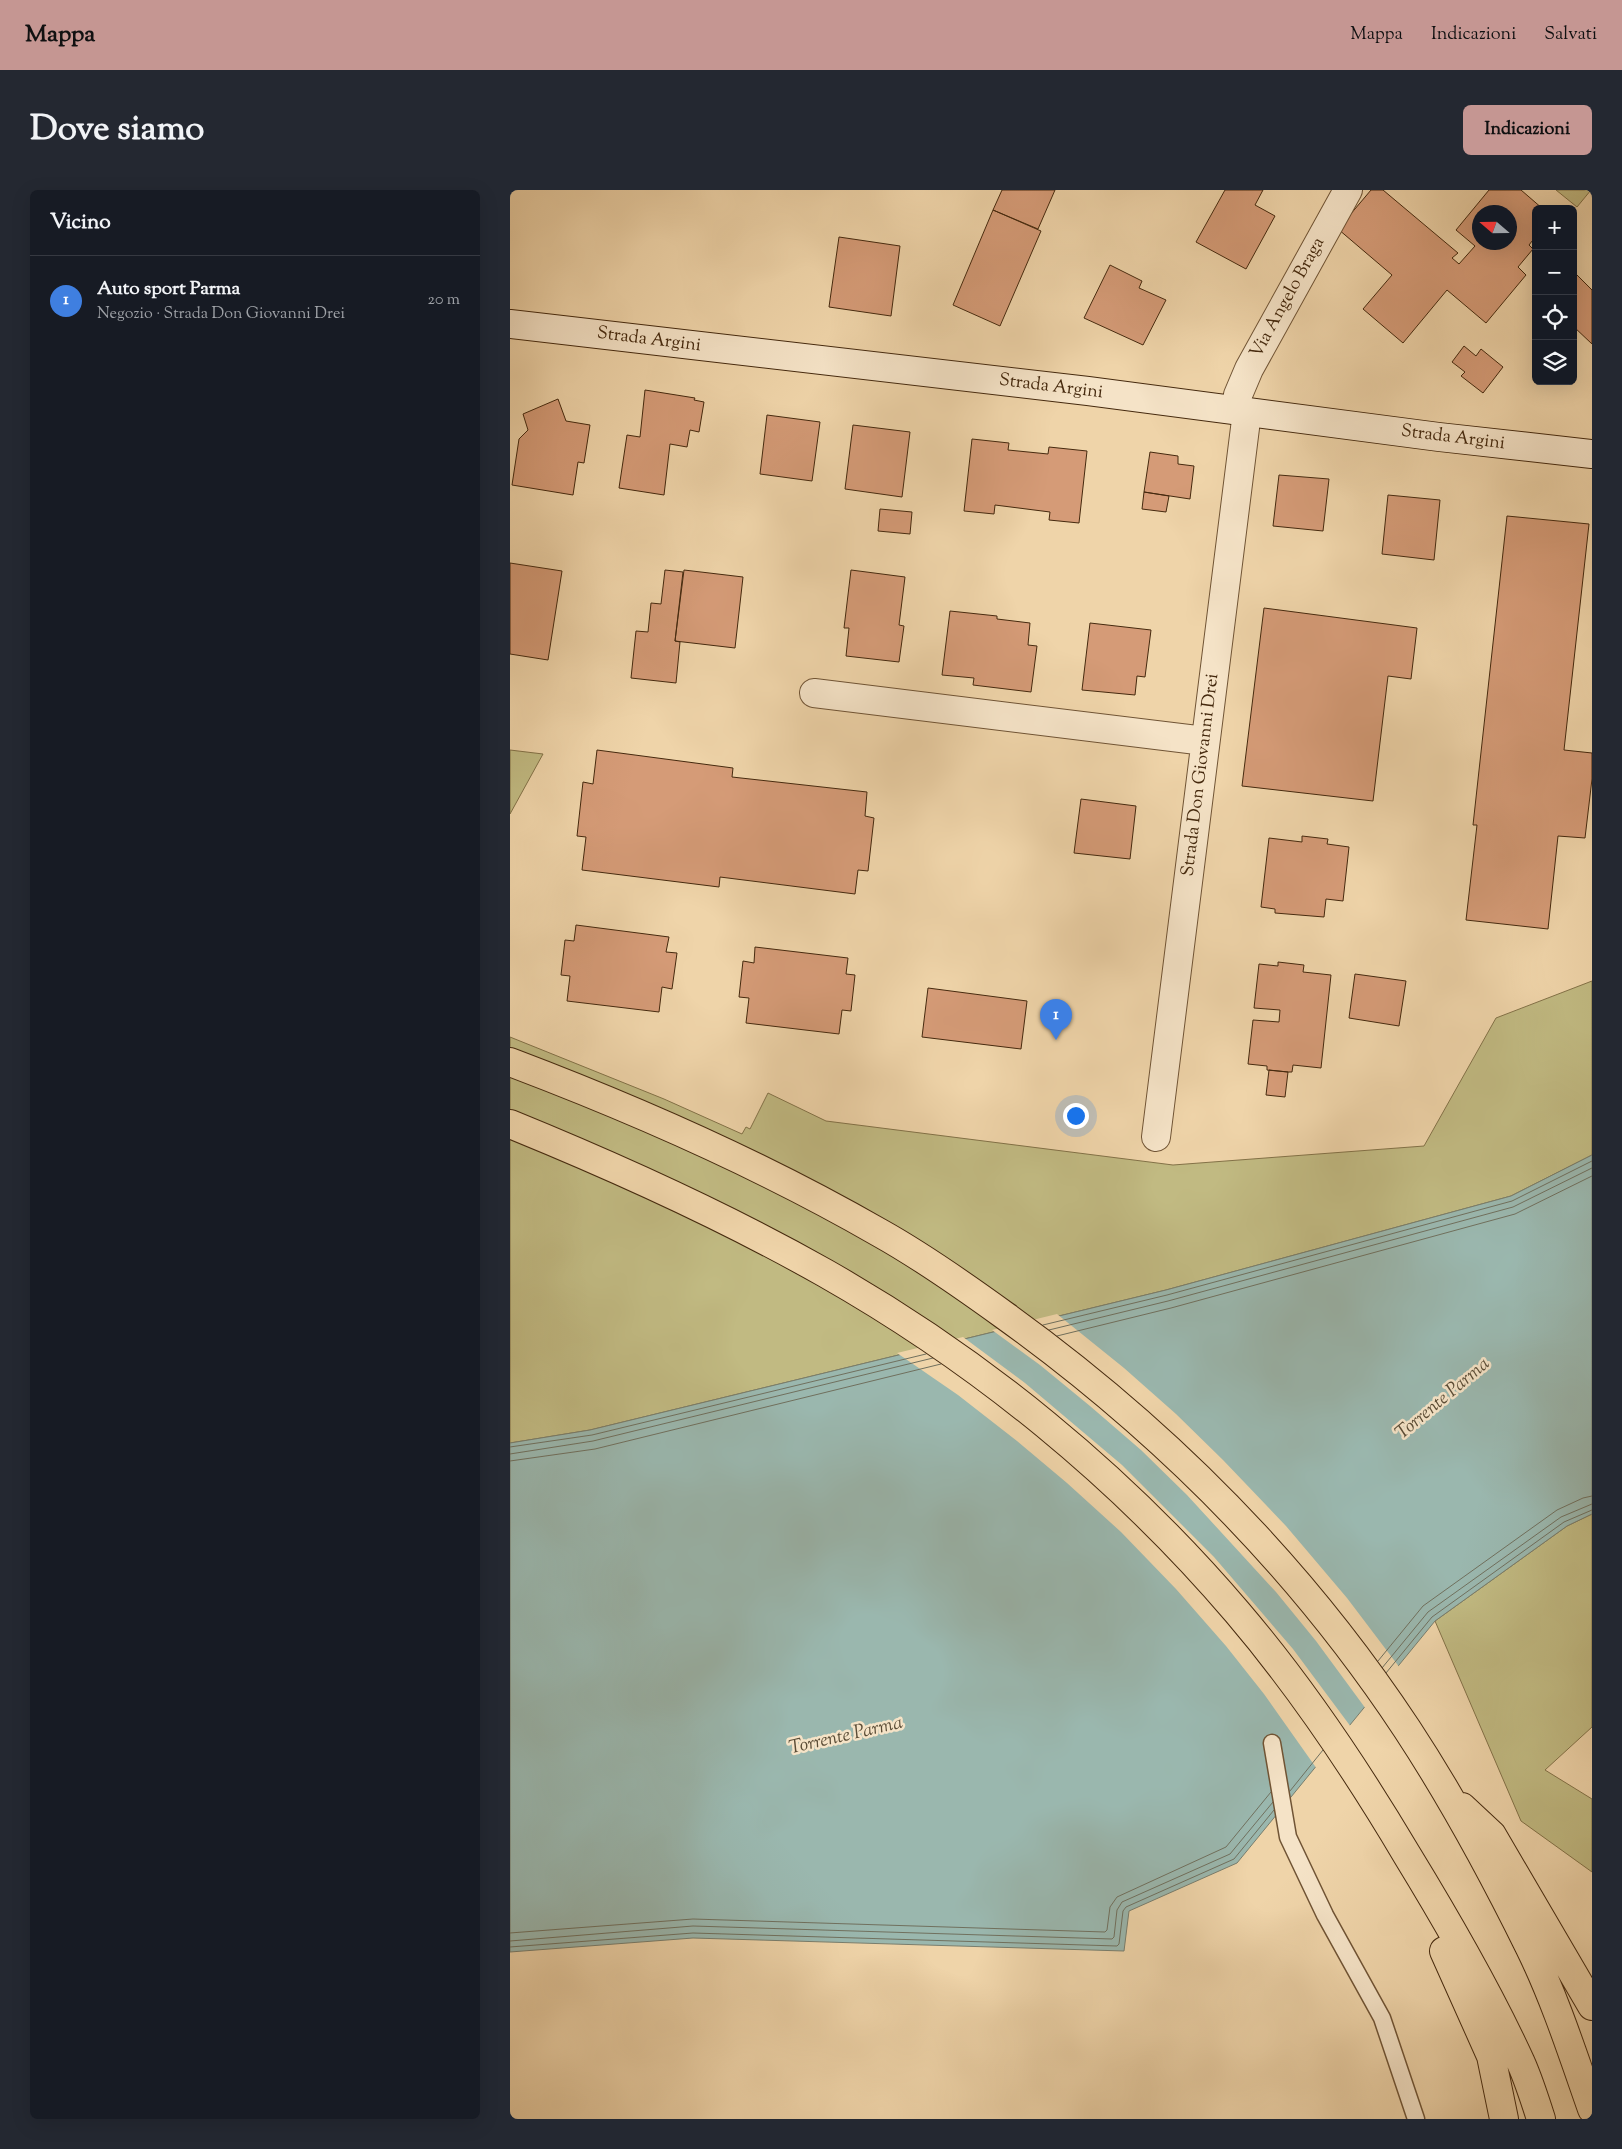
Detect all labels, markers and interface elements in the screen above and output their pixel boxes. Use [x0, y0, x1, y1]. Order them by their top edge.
text: Mappa [25, 18, 95, 52]
text: Mappa [1350, 22, 1403, 48]
text: Indicazioni [1431, 22, 1516, 48]
text: Salvati [1544, 22, 1597, 48]
text: Dove siamo [30, 105, 204, 156]
button: Indicazioni [1463, 105, 1592, 155]
north arrow [1472, 205, 1517, 250]
map controls [1532, 205, 1577, 385]
button: + [1532, 205, 1577, 250]
text: Vicino [50, 208, 111, 238]
street label: Via Angelo Braga [1244, 233, 1332, 363]
button: − [1532, 250, 1577, 295]
text: Auto sport Parma [97, 276, 240, 303]
text: 1 [63, 289, 69, 312]
text: 20 m [427, 289, 460, 312]
button: locate [1532, 295, 1577, 340]
text: Negozio · Strada Don Giovanni Drei [97, 303, 345, 326]
street label: Strada Argini [595, 321, 703, 359]
button: layers [1532, 340, 1577, 385]
street label: Strada Argini [997, 368, 1105, 406]
street label: Strada Argini [1399, 419, 1507, 457]
street label: Strada Don Giovanni Drei [1176, 672, 1226, 878]
pin: 1 [1040, 999, 1072, 1040]
your location [1063, 1103, 1089, 1129]
water label: Torrente Parma [1390, 1351, 1496, 1447]
water label: Torrente Parma [786, 1710, 906, 1762]

